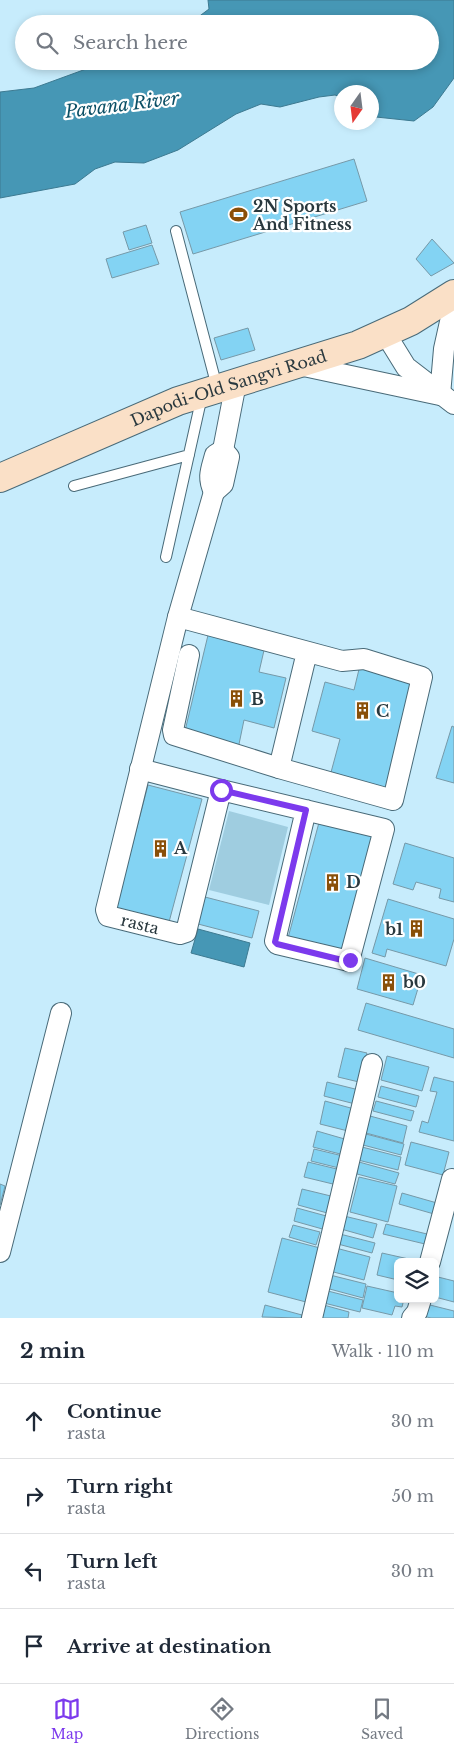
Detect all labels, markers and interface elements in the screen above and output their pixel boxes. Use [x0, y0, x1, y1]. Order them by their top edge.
search box [15, 15, 439, 70]
icon: search [33, 29, 61, 57]
text: Search here [73, 31, 188, 54]
north arrow [334, 85, 379, 130]
water label: Pavana River [63, 87, 181, 123]
place label: 2N Sports And Fitness [252, 196, 352, 234]
sports icon: 2N Sports And Fitness [229, 205, 249, 225]
street label: Dapodi-Old Sangvi Road [127, 345, 329, 430]
building icon: B [227, 689, 247, 709]
place label: B [251, 689, 264, 709]
building icon: C [352, 701, 372, 721]
place label: C [376, 701, 389, 721]
route start [210, 779, 233, 802]
building icon: A [150, 838, 170, 858]
place label: A [173, 838, 188, 858]
building icon: D [322, 872, 342, 892]
place label: D [346, 872, 361, 892]
street label: rasta [119, 910, 161, 938]
place label: b1 [384, 919, 403, 939]
building icon: b1 [407, 919, 427, 939]
route end [339, 949, 362, 972]
building icon: b0 [379, 972, 399, 992]
place label: b0 [402, 972, 426, 992]
map controls [394, 1258, 439, 1303]
button: layers [394, 1258, 439, 1303]
text: 2 min [20, 1338, 85, 1364]
text: Walk · 110 m [332, 1341, 434, 1361]
text: Continue [67, 1400, 162, 1423]
icon: ahead [20, 1407, 48, 1435]
text: 30 m [391, 1411, 434, 1431]
text: rasta [67, 1423, 106, 1443]
text: Turn right [67, 1475, 173, 1498]
icon: right [20, 1482, 48, 1510]
text: 50 m [392, 1486, 434, 1506]
text: rasta [67, 1498, 106, 1518]
text: Turn left [67, 1550, 158, 1573]
icon: left [20, 1557, 48, 1585]
text: 30 m [391, 1561, 434, 1581]
text: rasta [67, 1573, 106, 1593]
icon: arrive [20, 1632, 48, 1660]
text: Arrive at destination [67, 1635, 271, 1658]
tab: Map [51, 1695, 83, 1743]
tab: Directions [185, 1695, 259, 1743]
tab: Saved [361, 1695, 403, 1743]

